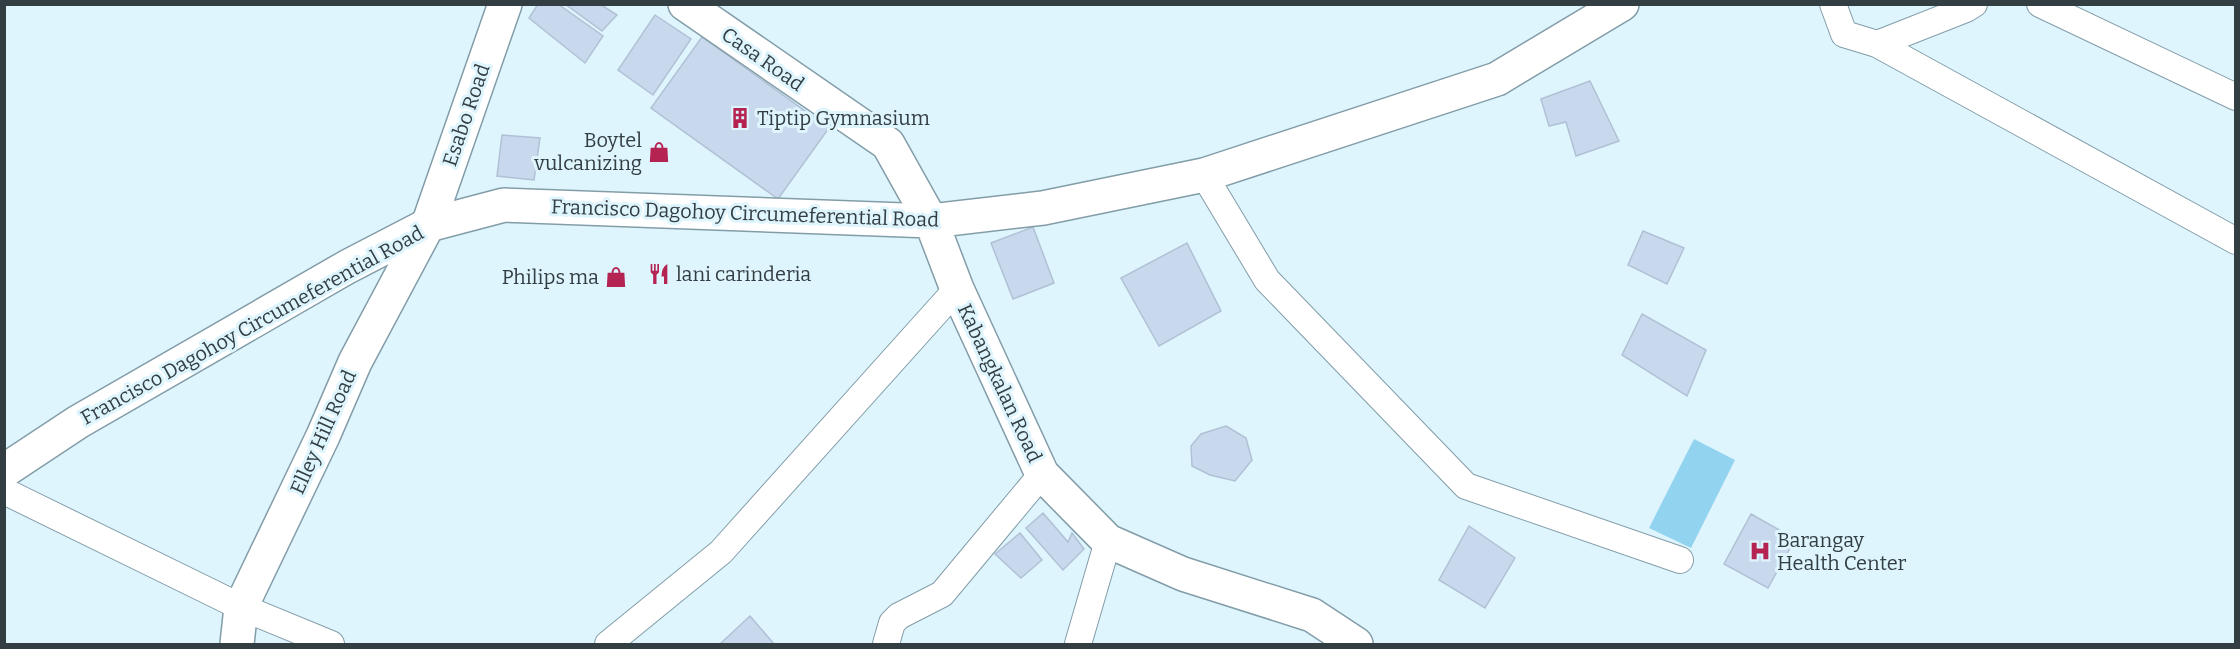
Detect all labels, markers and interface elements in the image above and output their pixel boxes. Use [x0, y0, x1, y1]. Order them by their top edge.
street label: Casa Road [717, 22, 809, 96]
street label: Esabo Road [437, 61, 495, 169]
building icon: Tiptip Gymnasium [728, 106, 752, 130]
place label: Tiptip Gymnasium [757, 106, 930, 130]
place label: Boytel vulcanizing [533, 128, 642, 175]
shop icon: Boytel vulcanizing [647, 140, 671, 164]
street label: Francisco Dagohoy Circumeferential Road [551, 194, 940, 232]
street label: Francisco Dagohoy Circumeferential Road [76, 220, 428, 430]
restaurant icon: lani carinderia [647, 262, 671, 286]
place label: lani carinderia [676, 262, 811, 286]
place label: Philips ma [502, 265, 599, 289]
shop icon: Philips ma [604, 265, 628, 289]
street label: Kabangkalan Road [953, 300, 1047, 466]
street label: Elley Hill Road [285, 366, 361, 498]
place label: Barangay Health Center [1777, 528, 1907, 575]
hospital icon: Barangay Health Center [1748, 539, 1772, 563]

